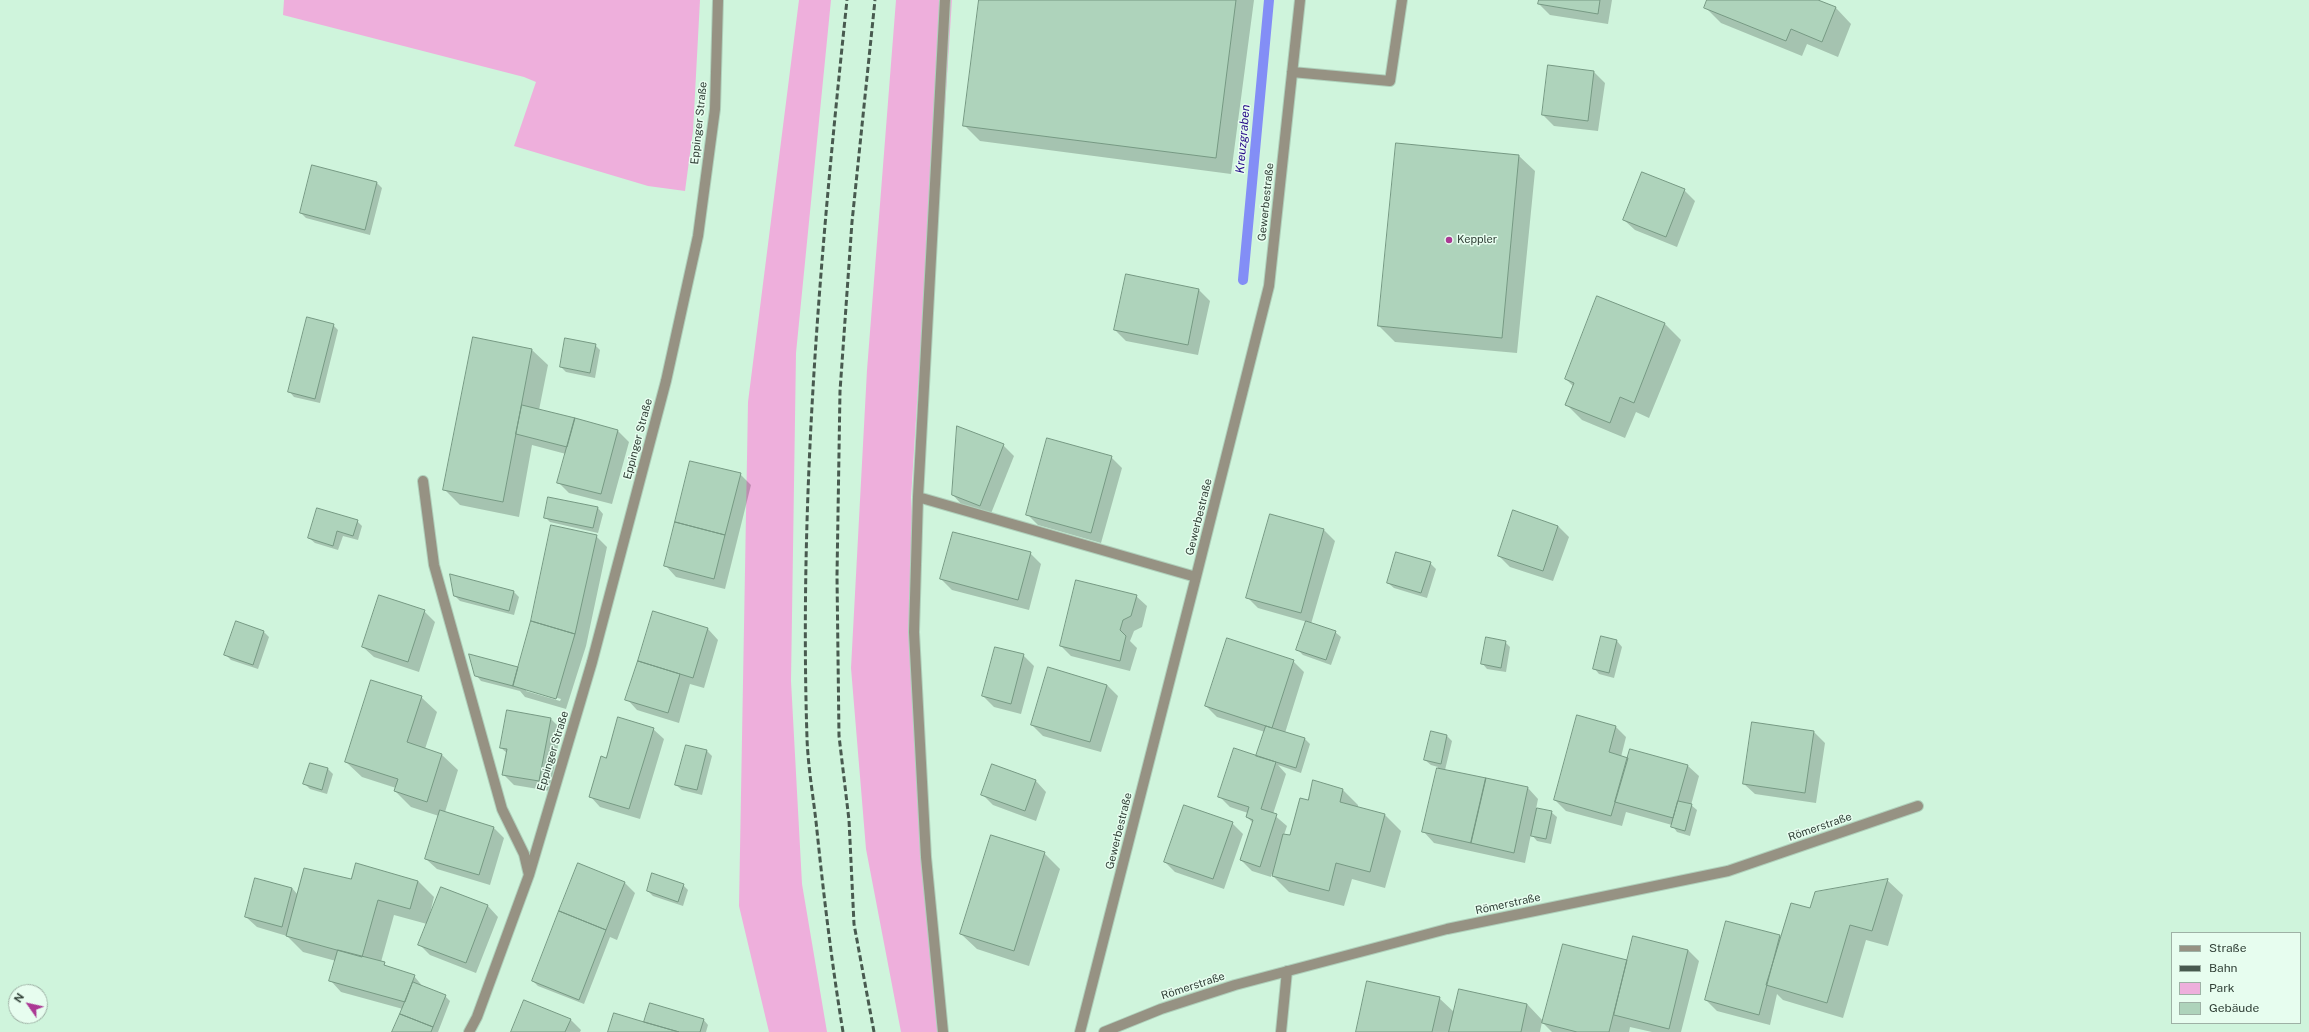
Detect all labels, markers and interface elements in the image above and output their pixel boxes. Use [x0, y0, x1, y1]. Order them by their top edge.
street label: Eppinger Straße [688, 81, 710, 165]
water label: Kreuzgraben [1233, 104, 1253, 174]
street label: Gewerbestraße [1255, 162, 1277, 242]
place label: Keppler [1457, 233, 1497, 247]
marker: Keppler [1444, 235, 1454, 245]
street label: Eppinger Straße [621, 397, 655, 481]
street label: Gewerbestraße [1183, 477, 1215, 557]
street label: Eppinger Straße [535, 709, 571, 793]
street label: Gewerbestraße [1103, 791, 1135, 871]
street label: Römerstraße [1787, 810, 1853, 844]
street label: Römerstraße [1474, 891, 1542, 917]
legend [2171, 932, 2301, 1024]
text: Straße [2209, 941, 2246, 955]
text: Bahn [2209, 961, 2238, 975]
street label: Römerstraße [1160, 970, 1226, 1002]
text: Park [2209, 981, 2235, 995]
north arrow [8, 984, 48, 1024]
text: N [11, 991, 26, 1005]
text: Gebäude [2209, 1001, 2259, 1015]

